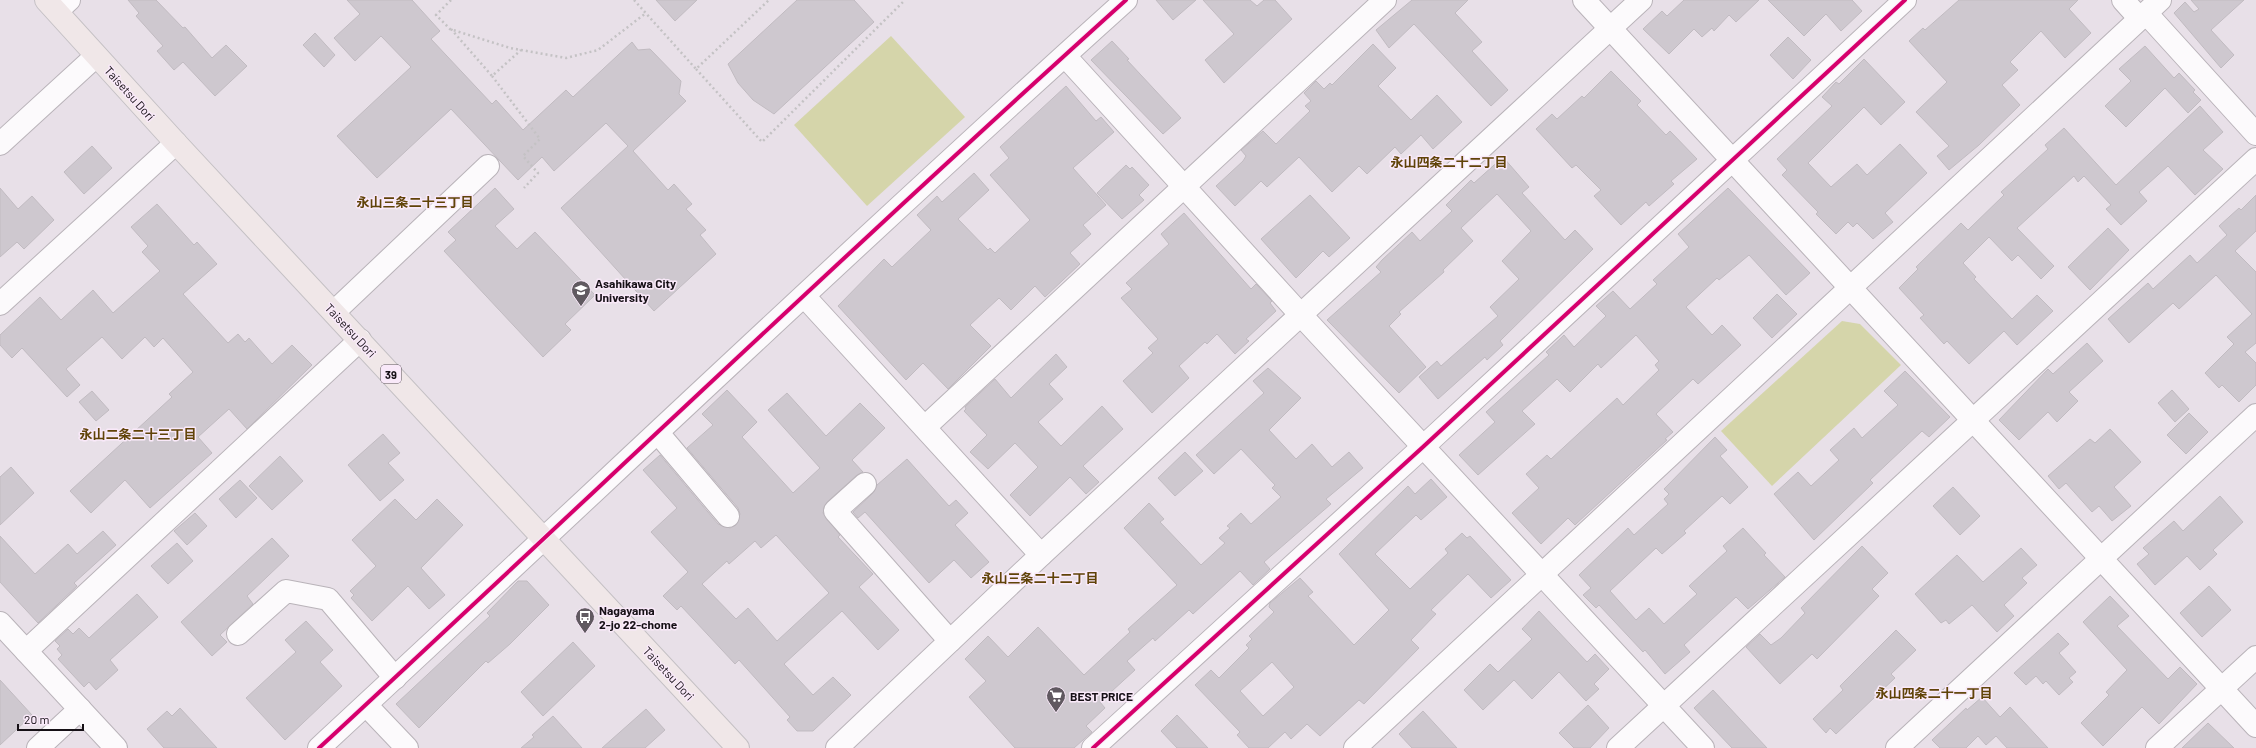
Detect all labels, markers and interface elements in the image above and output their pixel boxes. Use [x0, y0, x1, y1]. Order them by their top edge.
street label: Taisetsu Dori [102, 63, 158, 123]
district label: 永山四条二十二丁目 [1390, 154, 1508, 170]
district label: 永山三条二十三丁目 [356, 194, 474, 210]
place label: Asahikawa City University [595, 276, 676, 304]
school or university icon: Asahikawa City University [570, 279, 592, 307]
street label: Taisetsu Dori [323, 300, 379, 360]
road number: 39 [381, 365, 401, 383]
district label: 永山二条二十三丁目 [79, 426, 197, 442]
district label: 永山三条二十二丁目 [981, 570, 1099, 586]
place label: Nagayama 2-jo 22-chome [599, 603, 678, 631]
bus stop icon: Nagayama 2-jo 22-chome [574, 606, 596, 634]
street label: Taisetsu Dori [641, 643, 697, 703]
supermarket icon: BEST PRICE [1045, 685, 1067, 713]
district label: 永山四条二十一丁目 [1875, 685, 1993, 701]
place label: BEST PRICE [1070, 689, 1133, 703]
scale bar [18, 706, 83, 732]
text: 20 m [24, 712, 50, 726]

